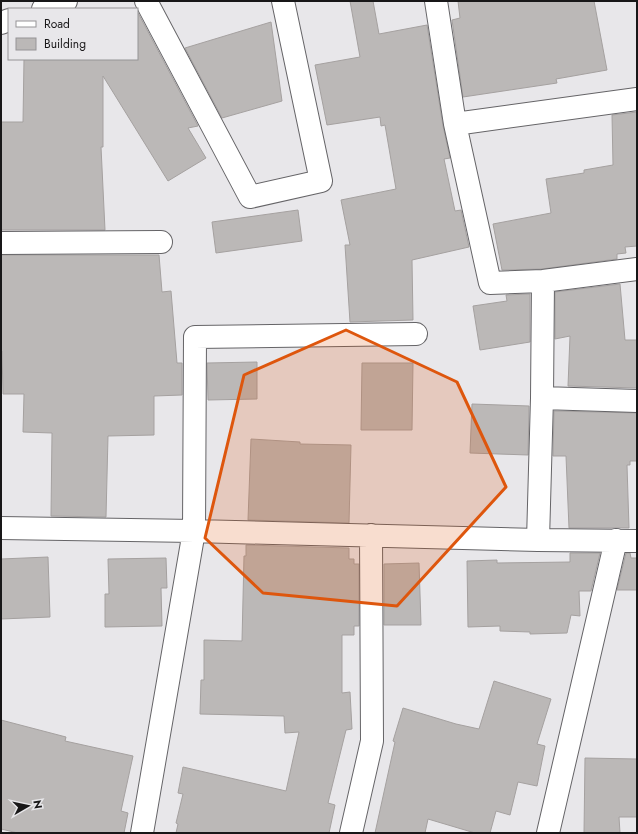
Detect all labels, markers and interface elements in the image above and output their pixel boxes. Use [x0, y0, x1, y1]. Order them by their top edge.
legend [8, 8, 138, 60]
text: Road [44, 15, 70, 33]
text: Building [44, 35, 86, 53]
north arrow [8, 786, 48, 826]
text: N [29, 799, 46, 810]

